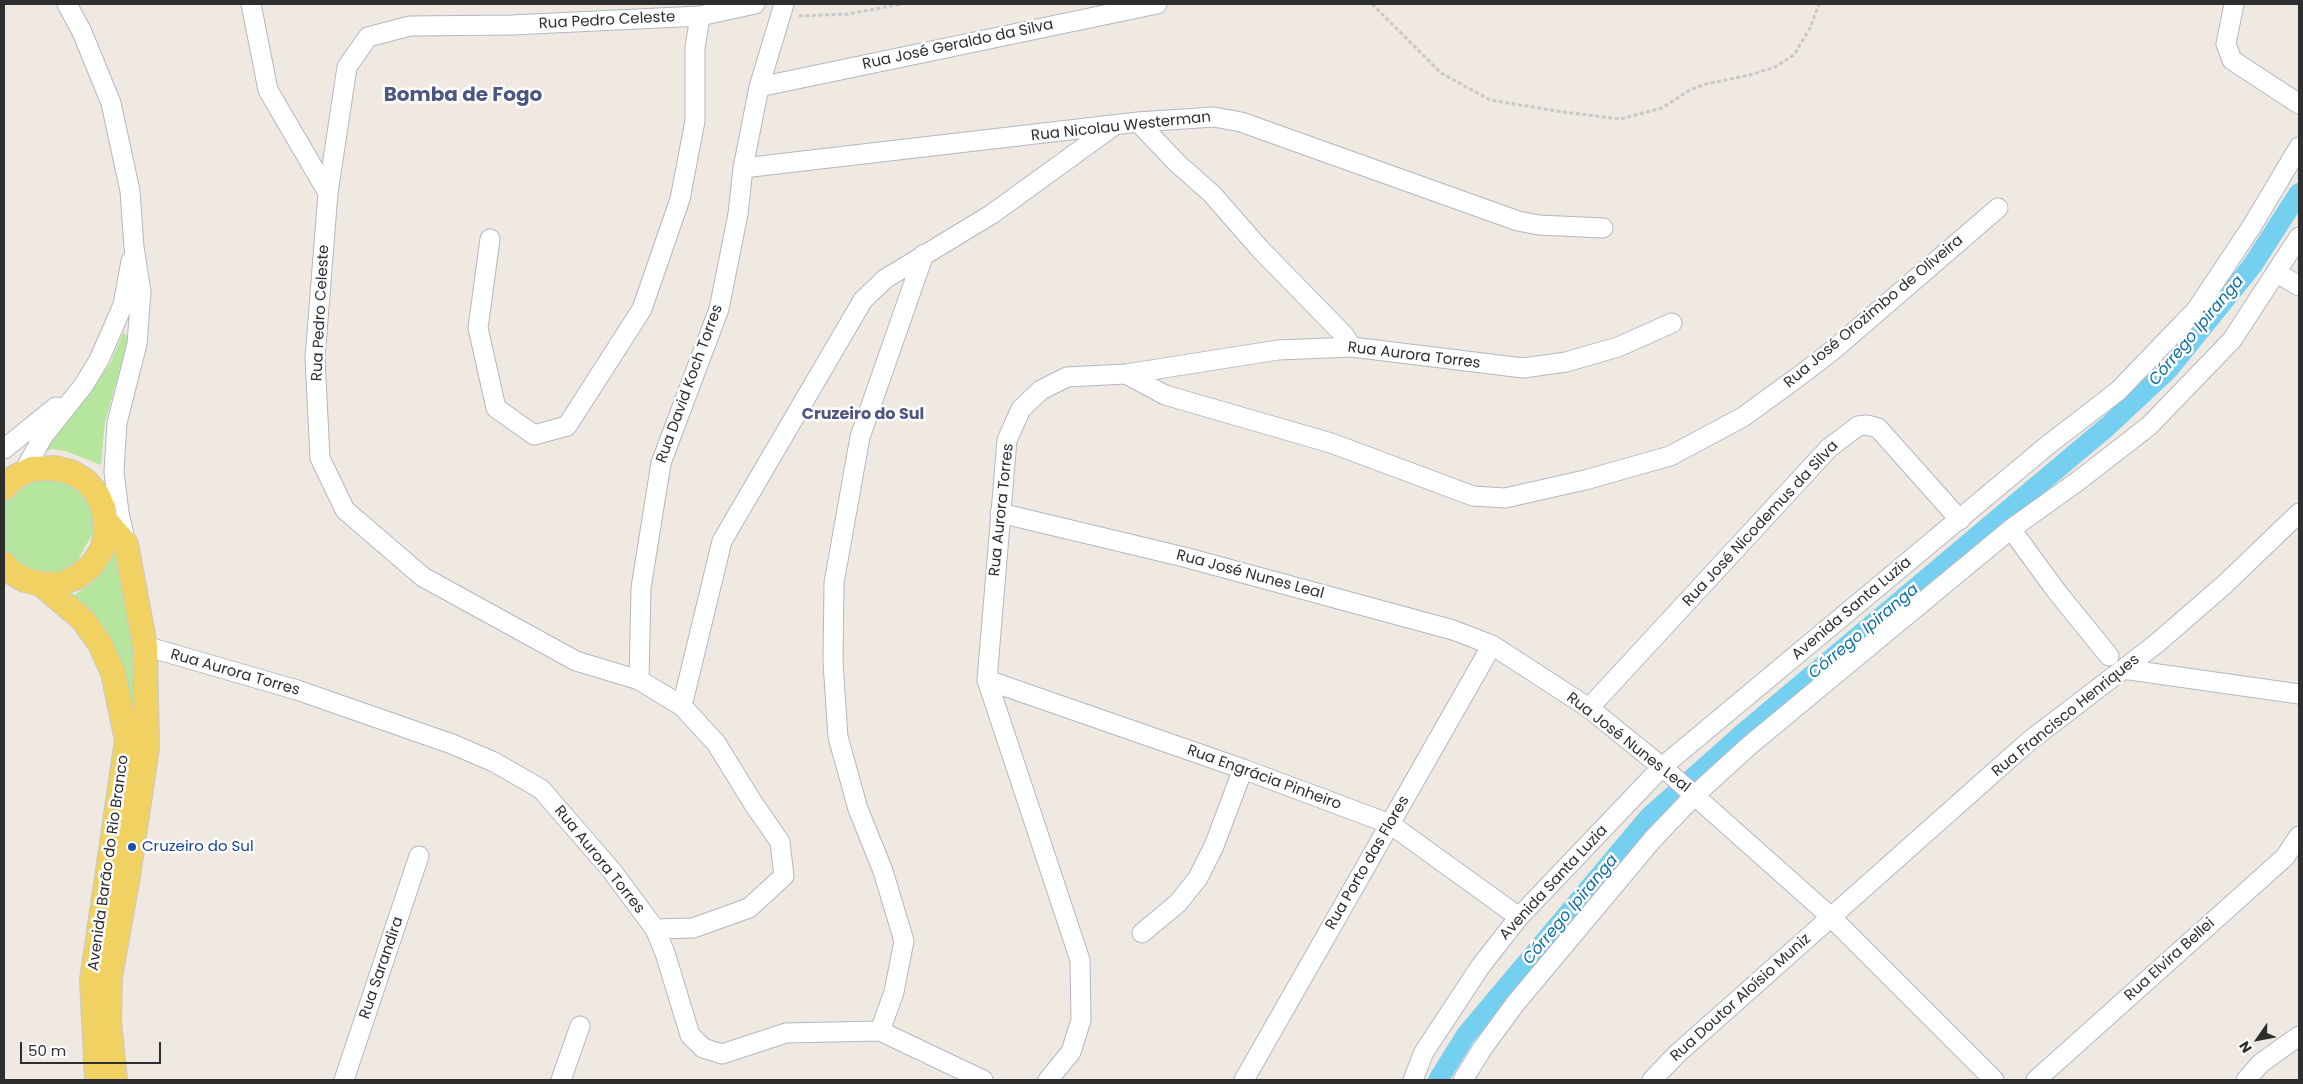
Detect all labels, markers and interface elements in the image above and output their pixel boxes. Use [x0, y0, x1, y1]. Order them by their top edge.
street label: Rua Pedro Celeste [538, 8, 676, 34]
street label: Rua José Geraldo da Silva [861, 16, 1055, 74]
district label: Bomba de Fogo [384, 84, 542, 108]
street label: Rua Nicolau Westerman [1030, 109, 1212, 145]
street label: Rua José Orozimbo de Oliveira [1781, 232, 1967, 392]
street label: Rua Pedro Celeste [308, 244, 334, 382]
water label: Córrego Ipiranga [2145, 272, 2249, 390]
street label: Rua David Koch Torres [653, 302, 727, 466]
street label: Rua Aurora Torres [1347, 339, 1481, 373]
district label: Cruzeiro do Sul [802, 405, 924, 425]
street label: Rua José Nicodemus da Silva [1679, 437, 1843, 611]
street label: Rua Aurora Torres [986, 443, 1018, 577]
street label: Rua José Nunes Leal [1174, 547, 1326, 603]
street label: Avenida Santa Luzia [1789, 554, 1915, 664]
water label: Córrego Ipiranga [1805, 580, 1923, 684]
street label: Rua Aurora Torres [168, 646, 302, 700]
street label: Rua Francisco Henriques [1989, 651, 2143, 781]
street label: Rua José Nunes Leal [1563, 689, 1693, 797]
street label: Rua Engrácia Pinheiro [1184, 742, 1344, 814]
street label: Avenida Barão do Rio Branco [85, 754, 133, 972]
street label: Rua Porto das Flores [1322, 793, 1414, 933]
street label: Rua Aurora Torres [550, 802, 648, 918]
street label: Avenida Santa Luzia [1496, 822, 1612, 944]
place label: Cruzeiro do Sul [142, 838, 254, 856]
marker: Cruzeiro do Sul [126, 841, 138, 853]
water label: Córrego Ipiranga [1519, 851, 1623, 969]
street label: Rua Sarandira [356, 915, 408, 1021]
street label: Rua Elvira Bellei [2121, 915, 2219, 1005]
street label: Rua Doutor Aloísio Muniz [1667, 930, 1815, 1066]
north arrow [2233, 1014, 2283, 1064]
scale bar [22, 1032, 164, 1064]
text: N [2234, 1037, 2257, 1057]
text: 50 m [28, 1040, 66, 1061]

